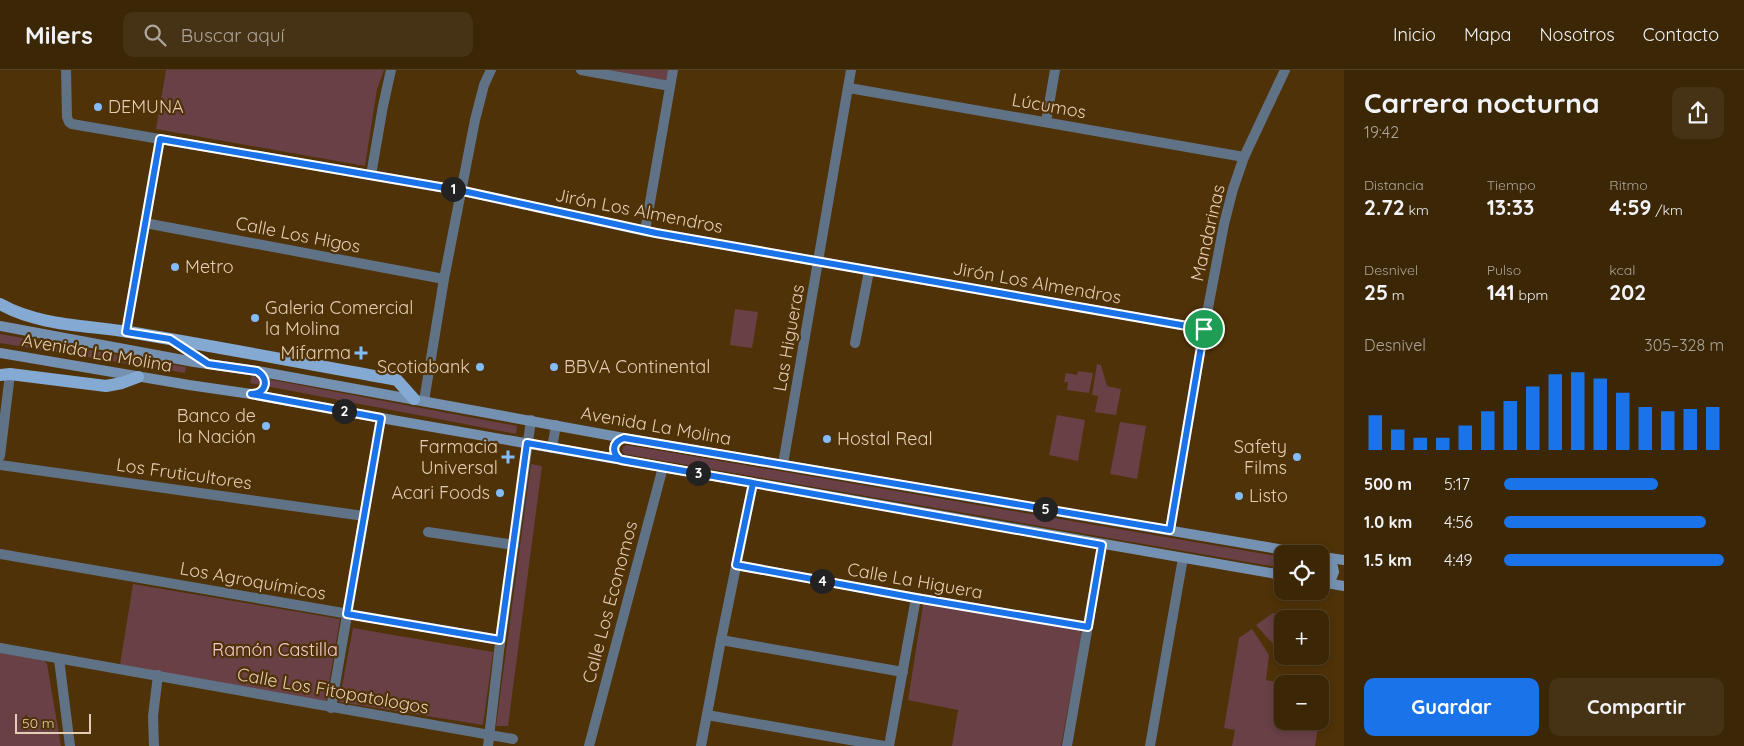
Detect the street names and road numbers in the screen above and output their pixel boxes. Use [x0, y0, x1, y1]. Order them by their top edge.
street label: Lúcumos [1010, 88, 1088, 123]
street label: Mandarinas [1185, 182, 1230, 283]
street label: Jirón Los Almendros [553, 183, 725, 238]
street label: Calle Los Higos [234, 211, 362, 258]
street label: Jirón Los Almendros [951, 256, 1123, 309]
street label: Las Higueras [768, 283, 809, 393]
street label: Avenida La Molina [20, 328, 174, 377]
street label: Avenida La Molina [579, 401, 733, 450]
street label: Los Fruticultores [115, 453, 253, 494]
street label: Calle Los Economos [577, 518, 642, 686]
street label: Los Agroquímicos [178, 556, 328, 605]
street label: Calle La Higuera [846, 557, 985, 604]
street label: Calle Los Fitopatologos [235, 662, 431, 719]

